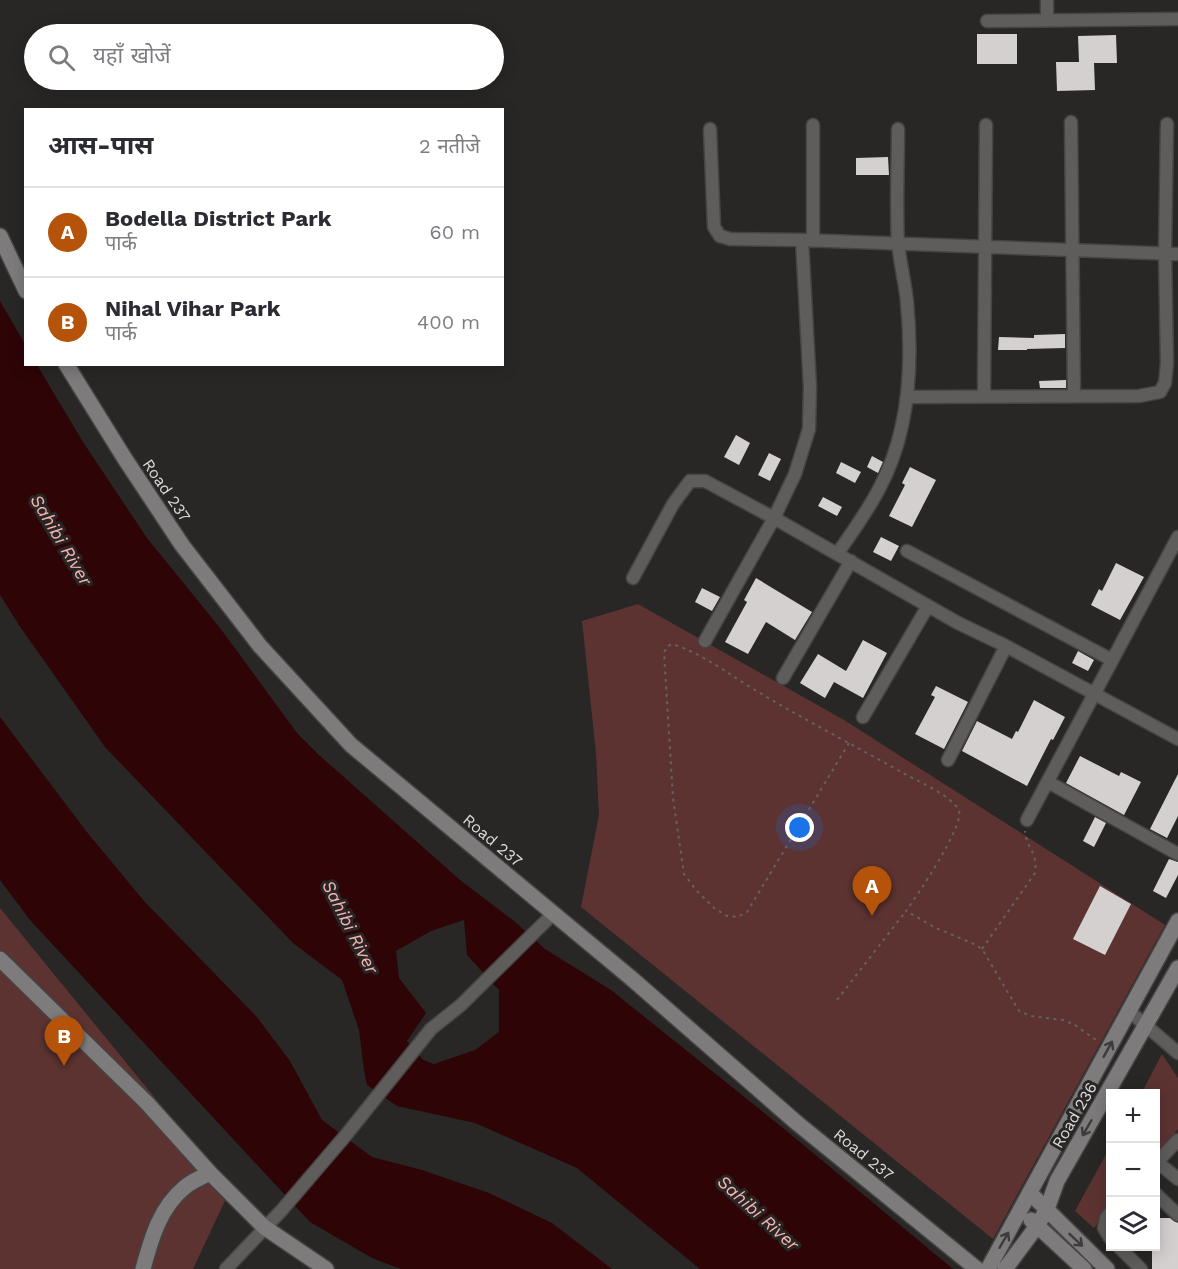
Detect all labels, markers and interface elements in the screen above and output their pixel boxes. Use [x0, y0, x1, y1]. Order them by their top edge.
search box [24, 24, 504, 90]
icon: search [45, 41, 78, 74]
text: यहाँ खोजें [93, 43, 171, 68]
text: आस-पास [48, 130, 154, 160]
text: 2 नतीजे [419, 134, 480, 158]
text: Bodella District Park [105, 206, 331, 231]
text: A [61, 220, 74, 244]
text: 60 m [430, 220, 480, 244]
text: पार्क [105, 231, 137, 255]
text: Nihal Vihar Park [105, 296, 280, 321]
text: B [61, 310, 74, 334]
text: 400 m [417, 310, 480, 334]
text: पार्क [105, 321, 137, 345]
street label: Road 237 [139, 455, 194, 525]
water label: Sahibi River [26, 490, 97, 590]
street label: Road 237 [459, 810, 526, 871]
your location [785, 813, 814, 842]
pin: A [852, 866, 892, 916]
water label: Sahibi River [318, 876, 383, 978]
pin: B [44, 1016, 84, 1066]
one-way arrow [1102, 1041, 1114, 1058]
street label: Road 236 [1048, 1079, 1101, 1152]
map controls [1106, 1089, 1160, 1251]
button: + [1106, 1089, 1160, 1143]
one-way arrow [1081, 1120, 1093, 1137]
street label: Road 237 [830, 1125, 897, 1184]
button: − [1106, 1143, 1160, 1197]
water label: Sahibi River [713, 1171, 804, 1255]
button: layers [1106, 1197, 1160, 1251]
one-way arrow [999, 1232, 1011, 1249]
one-way arrow [1068, 1233, 1083, 1247]

